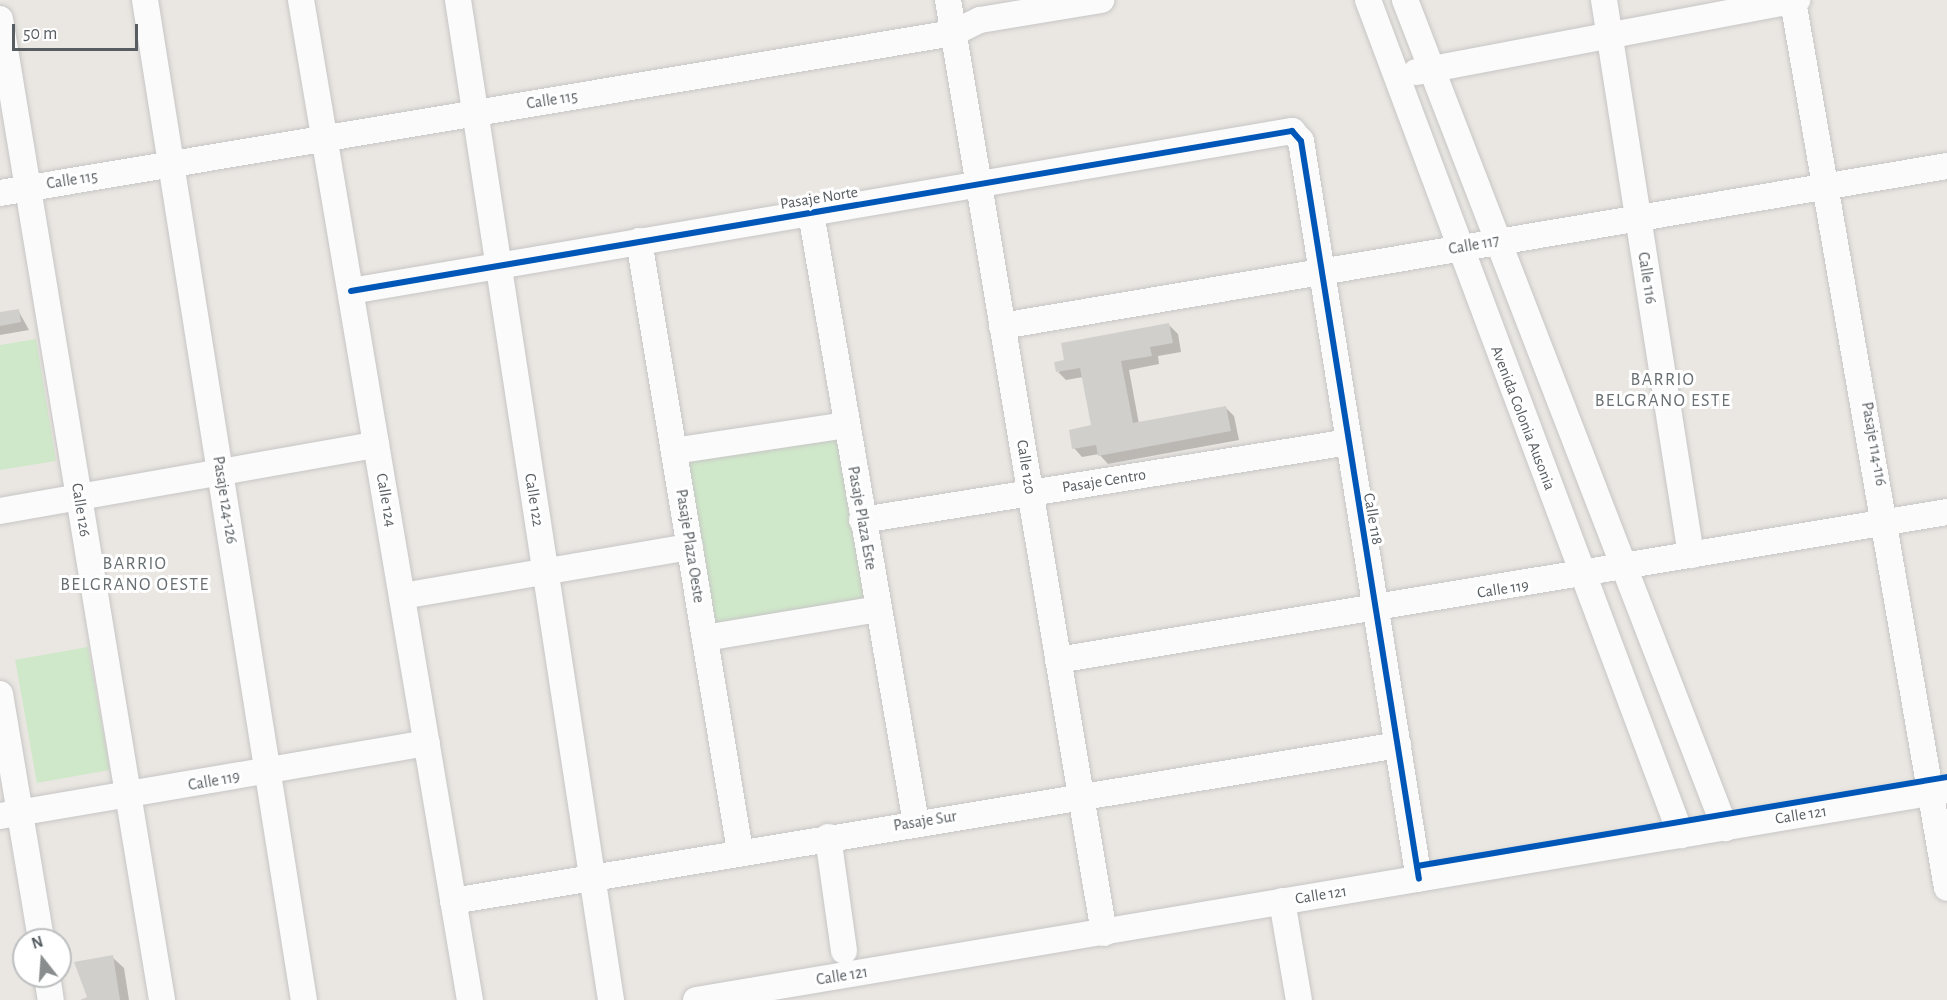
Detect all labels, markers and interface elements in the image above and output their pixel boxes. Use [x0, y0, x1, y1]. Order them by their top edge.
scale bar [15, 12, 141, 50]
text: 50 m [23, 25, 57, 43]
street label: Calle 115 [525, 87, 579, 113]
street label: Calle 115 [45, 167, 99, 193]
street label: Pasaje Norte [779, 182, 859, 214]
street label: Calle 117 [1447, 231, 1501, 259]
street label: Calle 116 [1633, 251, 1661, 305]
street label: Avenida Colonia Ausonia [1487, 343, 1559, 493]
district label: BARRIO BELGRANO ESTE [1595, 370, 1731, 412]
street label: Pasaje 114-116 [1857, 400, 1891, 488]
street label: Calle 120 [1012, 438, 1040, 496]
street label: Pasaje 124-126 [209, 455, 241, 545]
street label: Pasaje Plaza Este [843, 465, 881, 571]
street label: Pasaje Centro [1061, 465, 1147, 497]
street label: Calle 124 [372, 472, 400, 528]
street label: Calle 122 [520, 472, 548, 528]
street label: Calle 126 [67, 482, 95, 538]
street label: Pasaje Plaza Oeste [672, 488, 708, 604]
street label: Calle 118 [1359, 492, 1387, 546]
district label: BARRIO BELGRANO OESTE [60, 554, 210, 596]
street label: Calle 119 [1476, 575, 1530, 603]
street label: Calle 119 [187, 767, 241, 795]
street label: Calle 121 [1774, 801, 1828, 829]
street label: Pasaje Sur [892, 807, 958, 835]
street label: Calle 121 [1294, 881, 1348, 909]
north arrow [12, 928, 72, 988]
text: N [30, 933, 45, 952]
street label: Calle 121 [815, 962, 869, 990]

